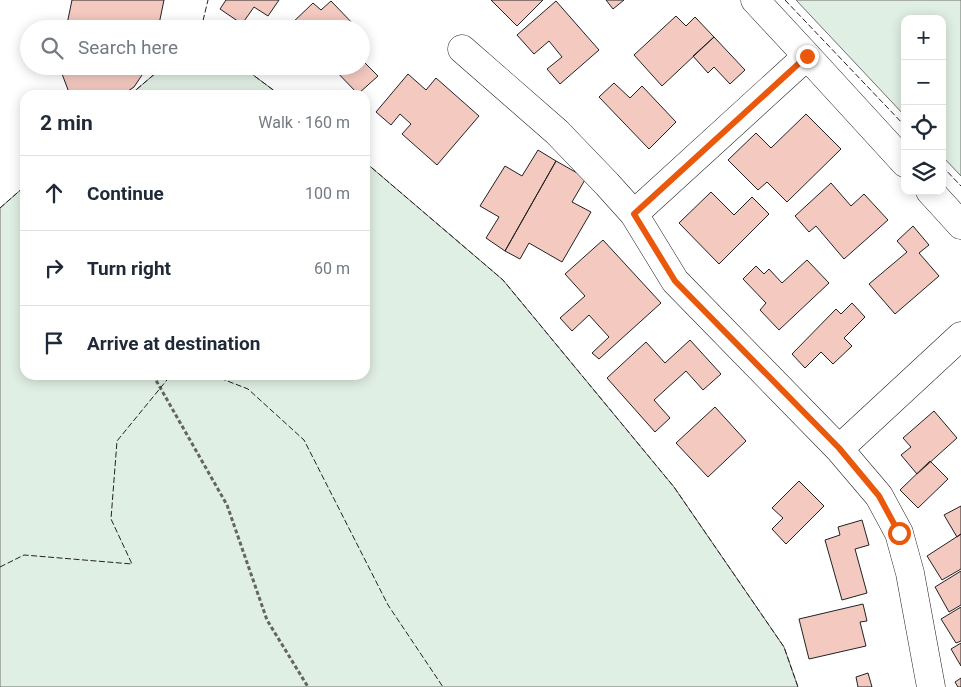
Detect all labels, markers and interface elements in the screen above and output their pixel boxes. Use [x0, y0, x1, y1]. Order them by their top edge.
map controls [901, 15, 946, 195]
button: + [901, 15, 946, 60]
search box [20, 20, 370, 75]
icon: search [38, 34, 66, 62]
text: Search here [78, 36, 178, 59]
route end [796, 45, 819, 68]
button: − [901, 60, 946, 105]
button: locate [901, 105, 946, 150]
text: 2 min [40, 111, 93, 135]
text: Walk · 160 m [258, 113, 350, 132]
button: layers [901, 150, 946, 195]
icon: ahead [40, 179, 68, 207]
text: Continue [87, 182, 164, 205]
text: 100 m [305, 184, 350, 203]
icon: right [40, 254, 68, 282]
text: Turn right [87, 257, 171, 280]
text: 60 m [314, 259, 350, 278]
icon: arrive [40, 329, 68, 357]
text: Arrive at destination [87, 332, 260, 355]
route start [888, 522, 911, 545]

